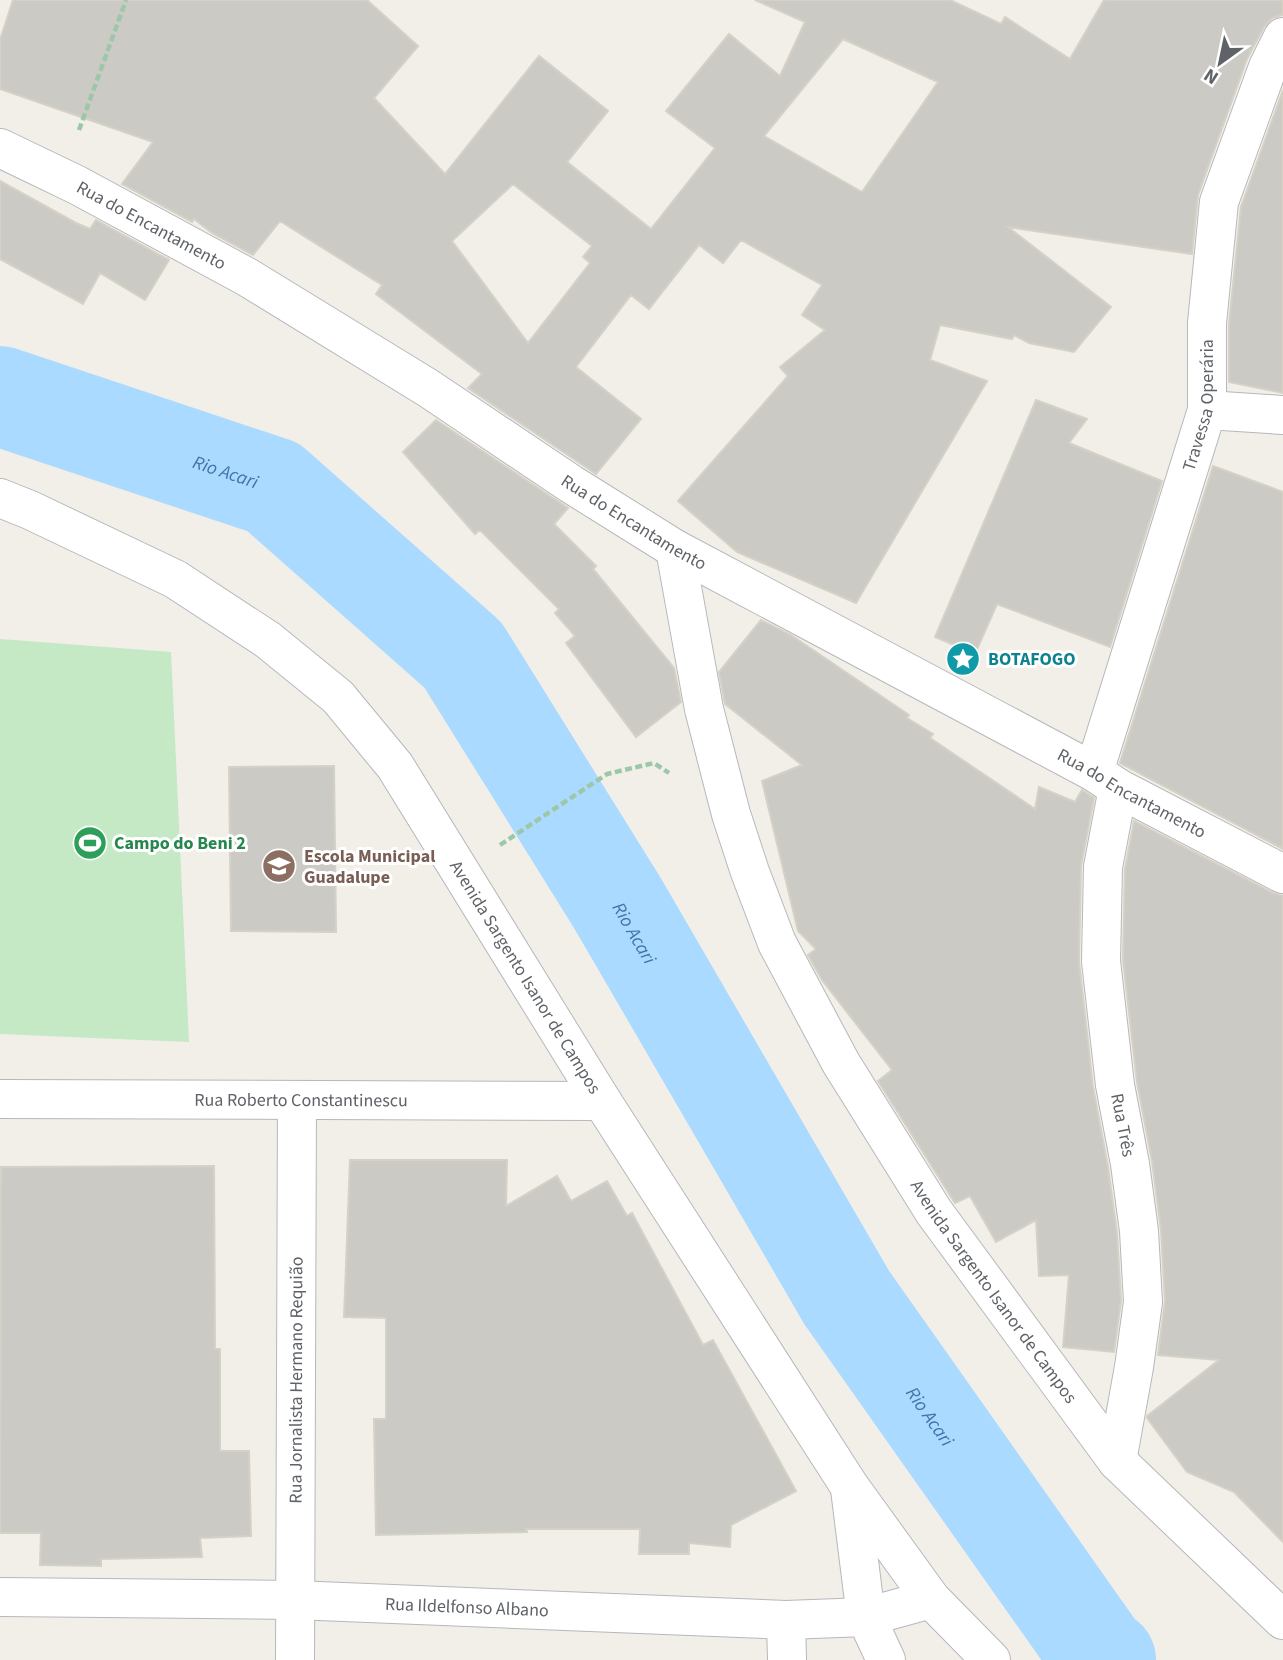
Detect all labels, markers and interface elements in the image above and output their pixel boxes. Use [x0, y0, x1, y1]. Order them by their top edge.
north arrow [1185, 28, 1255, 98]
text: N [1199, 61, 1224, 91]
street label: Rua do Encantamento [72, 175, 230, 276]
street label: Travessa Operária [1177, 339, 1220, 474]
water label: Rio Acari [189, 449, 262, 496]
street label: Rua do Encantamento [556, 469, 711, 577]
place icon: BOTAFOGO [944, 640, 982, 678]
place label: BOTAFOGO [988, 647, 1076, 672]
street label: Rua do Encantamento [1053, 743, 1210, 845]
sports icon: Campo do Beni 2 [71, 824, 109, 862]
place label: Campo do Beni 2 [114, 831, 246, 856]
place label: Escola Municipal Guadalupe [304, 844, 435, 890]
school or university icon: Escola Municipal Guadalupe [260, 847, 298, 885]
street label: Avenida Sargento Isanor de Campos [443, 856, 607, 1099]
water label: Rio Acari [605, 898, 662, 970]
street label: Rua Roberto Constantinescu [194, 1088, 408, 1113]
street label: Rua Três [1104, 1091, 1141, 1159]
street label: Avenida Sargento Isanor de Campos [904, 1175, 1083, 1409]
street label: Rua Jornalista Hermano Requião [284, 1256, 309, 1504]
water label: Rio Acari [899, 1382, 960, 1453]
street label: Rua Ildelfonso Albano [384, 1592, 549, 1623]

